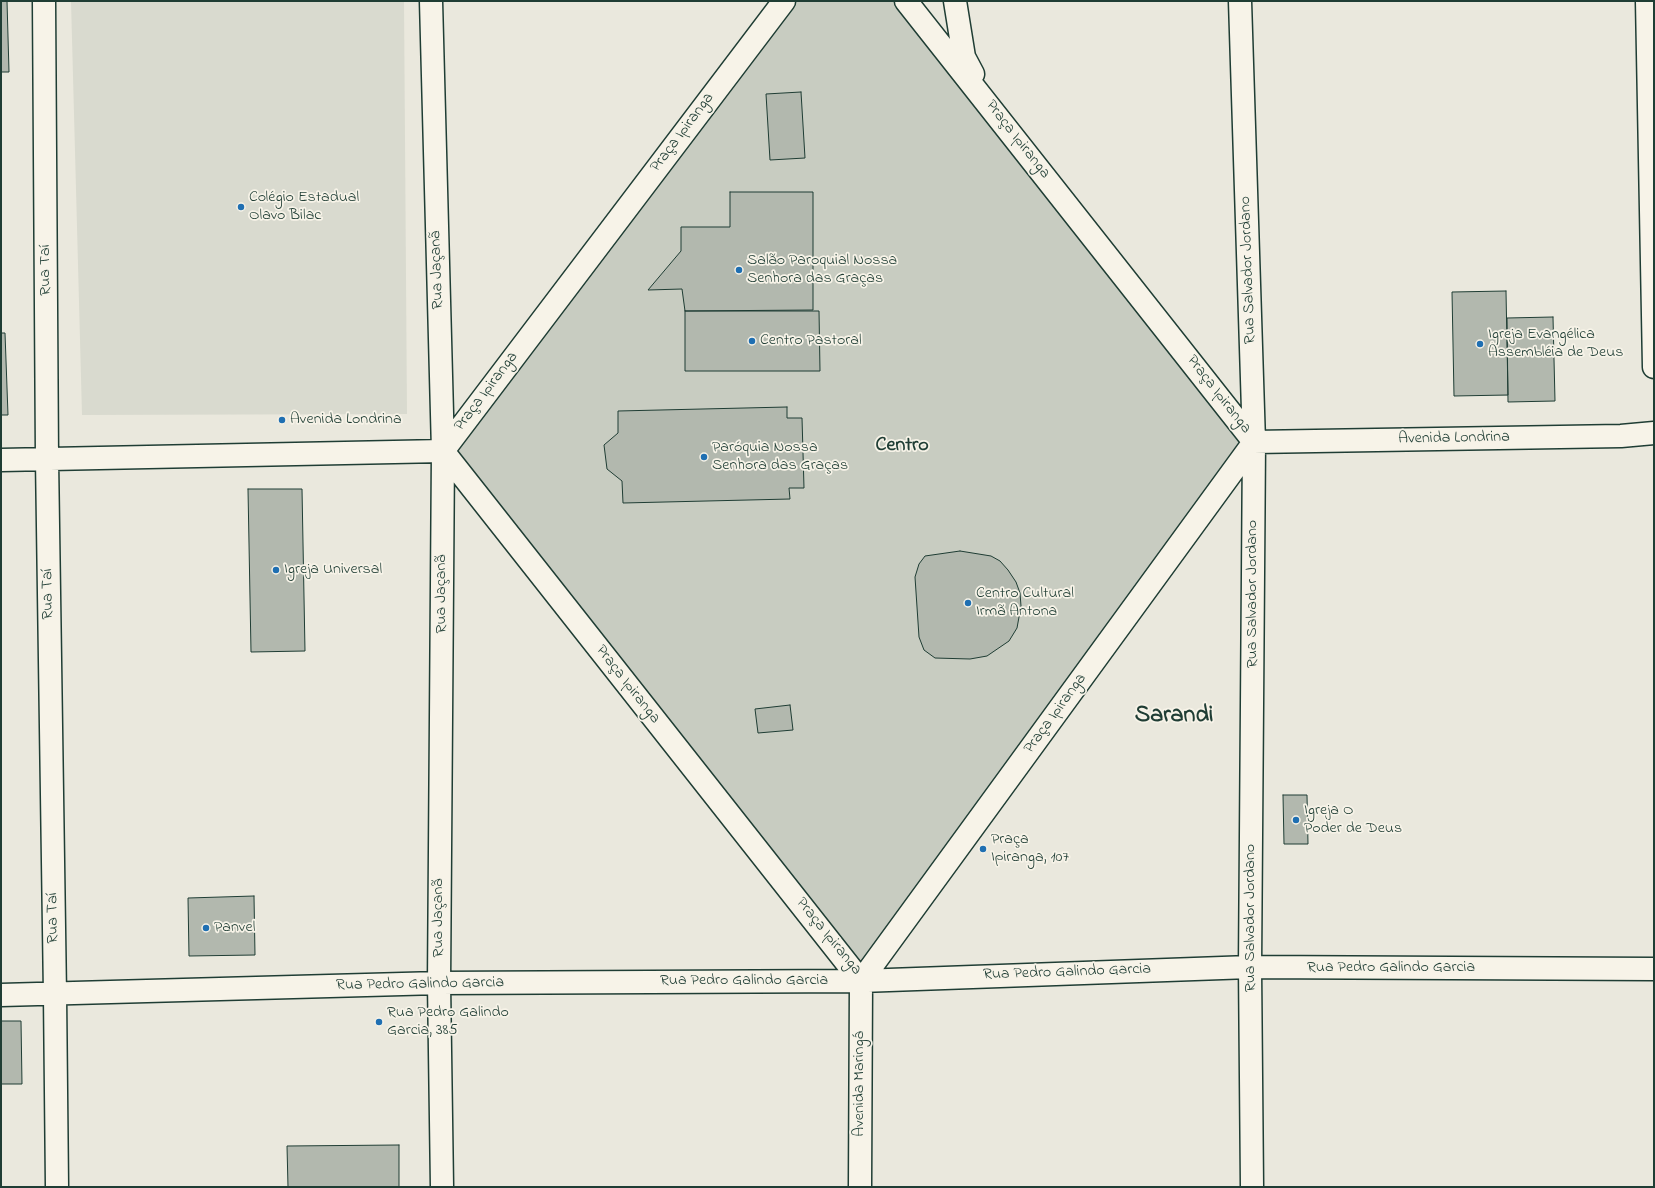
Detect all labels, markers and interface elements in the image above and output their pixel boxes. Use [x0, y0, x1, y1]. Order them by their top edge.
street label: Praça Ipiranga [647, 90, 719, 176]
street label: Praça Ipiranga [980, 97, 1054, 183]
place label: Colégio Estadual Olavo Bilac [249, 188, 359, 226]
street label: Rua Salvador Jordano [1237, 196, 1261, 344]
marker: Colégio Estadual Olavo Bilac [236, 202, 246, 212]
street label: Rua Jaçanã [427, 230, 449, 310]
street label: Rua Taí [36, 244, 56, 296]
place label: Salão Paroquial Nossa Senhora das Graças [747, 251, 897, 289]
marker: Salão Paroquial Nossa Senhora das Graças [734, 265, 744, 275]
place label: Igreja Evangélica Assembléia de Deus [1488, 325, 1623, 363]
place label: Centro Pastoral [760, 331, 862, 351]
marker: Centro Pastoral [747, 336, 757, 346]
marker: Igreja Evangélica Assembléia de Deus [1475, 339, 1485, 349]
street label: Praça Ipiranga [451, 349, 523, 435]
street label: Praça Ipiranga [1181, 352, 1255, 438]
place label: Avenida Londrina [290, 410, 402, 430]
marker: Avenida Londrina [277, 415, 287, 425]
street label: Avenida Londrina [1398, 428, 1510, 450]
district label: Centro [875, 435, 929, 459]
place label: Paróquia Nossa Senhora das Graças [712, 438, 848, 476]
marker: Paróquia Nossa Senhora das Graças [699, 452, 709, 462]
street label: Rua Salvador Jordano [1243, 520, 1263, 668]
street label: Rua Jaçanã [432, 555, 452, 633]
place label: Igreja Universal [284, 560, 382, 580]
marker: Igreja Universal [271, 565, 281, 575]
street label: Rua Taí [39, 568, 59, 620]
place label: Centro Cultural Irmã Antona [976, 584, 1074, 622]
marker: Centro Cultural Irmã Antona [963, 598, 973, 608]
street label: Praça Ipiranga [590, 642, 664, 728]
street label: Praça Ipiranga [1021, 670, 1091, 758]
district label: Sarandi [1135, 703, 1213, 731]
place label: Igreja O Poder de Deus [1304, 801, 1402, 839]
marker: Igreja O Poder de Deus [1291, 815, 1301, 825]
place label: Praça Ipiranga, 107 [991, 830, 1069, 868]
marker: Praça Ipiranga, 107 [978, 844, 988, 854]
street label: Rua Salvador Jordano [1241, 844, 1261, 992]
street label: Rua Jaçanã [429, 879, 449, 957]
street label: Rua Taí [44, 892, 64, 944]
street label: Praça Ipiranga [791, 894, 865, 980]
place label: Panvel [214, 918, 255, 938]
marker: Panvel [201, 923, 211, 933]
street label: Rua Pedro Galindo Garcia [1307, 958, 1475, 978]
street label: Rua Pedro Galindo Garcia [983, 960, 1151, 986]
street label: Rua Pedro Galindo Garcia [660, 971, 828, 991]
street label: Rua Pedro Galindo Garcia [336, 974, 504, 996]
place label: Rua Pedro Galindo Garcia, 385 [387, 1003, 509, 1041]
marker: Rua Pedro Galindo Garcia, 385 [374, 1017, 384, 1027]
street label: Avenida Maringá [850, 1031, 870, 1137]

